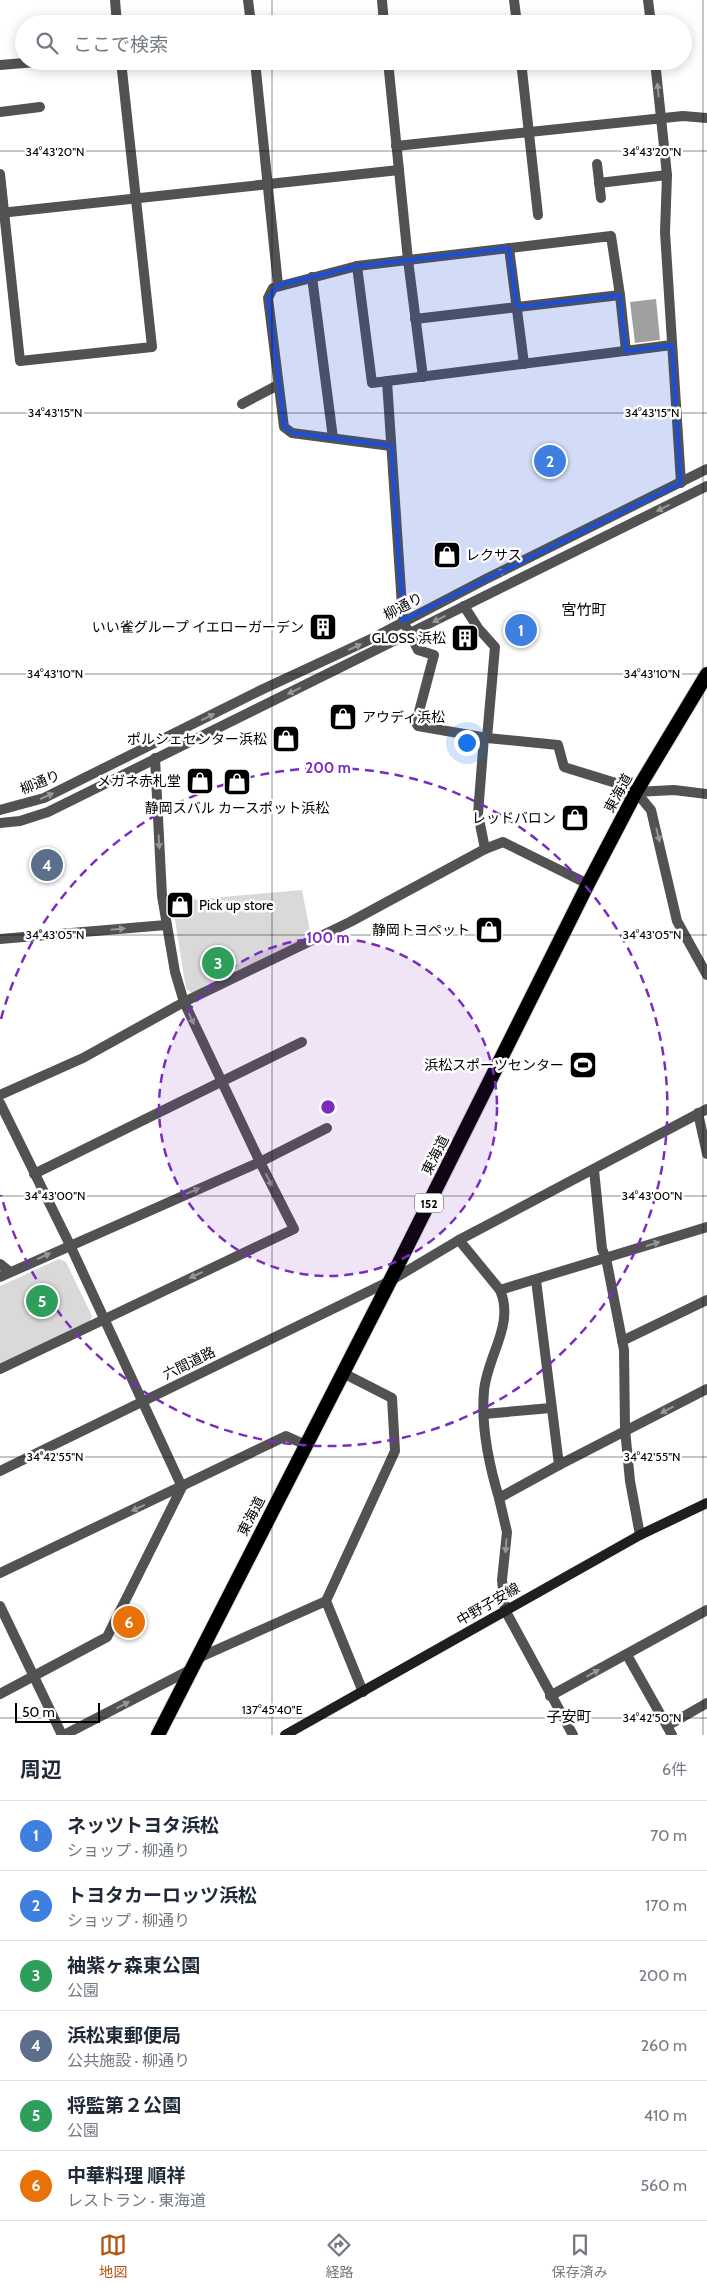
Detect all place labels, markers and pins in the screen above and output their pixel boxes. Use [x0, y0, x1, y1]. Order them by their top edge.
pin: 2 [534, 442, 566, 480]
shop icon: レクサス [432, 540, 462, 570]
place label: レクサス [466, 546, 522, 564]
pin: 1 [505, 611, 537, 649]
building icon: いい雀グループ イエローガーデン [308, 612, 338, 642]
place label: いい雀グループ イエローガーデン [92, 618, 304, 636]
building icon: GLOSS 浜松 [450, 623, 480, 653]
place label: GLOSS 浜松 [372, 629, 446, 647]
shop icon: アウディ浜松 [328, 702, 358, 732]
place label: アウディ浜松 [362, 708, 445, 726]
shop icon: ポルシェセンター浜松 [271, 724, 301, 754]
place label: ポルシェセンター浜松 [127, 730, 267, 748]
shop icon: メガネ赤札堂 [185, 766, 215, 796]
shop icon: 静岡スバル カースポット浜松 [222, 767, 252, 797]
place label: メガネ赤札堂 [97, 772, 181, 790]
place label: 静岡スバル カースポット浜松 [145, 799, 329, 817]
shop icon: レッドバロン [560, 803, 590, 833]
place label: レッドバロン [472, 809, 556, 827]
pin: 4 [31, 846, 63, 884]
shop icon: Pick up store [165, 890, 195, 920]
place label: Pick up store [199, 896, 274, 914]
shop icon: 静岡トヨペット [474, 915, 504, 945]
place label: 静岡トヨペット [372, 921, 470, 939]
pin: 3 [202, 944, 234, 982]
sports icon: 浜松スポーツセンター [568, 1050, 598, 1080]
place label: 浜松スポーツセンター [424, 1056, 564, 1074]
centre of rings [319, 1098, 337, 1116]
pin: 5 [26, 1282, 58, 1320]
pin: 6 [113, 1603, 145, 1641]

